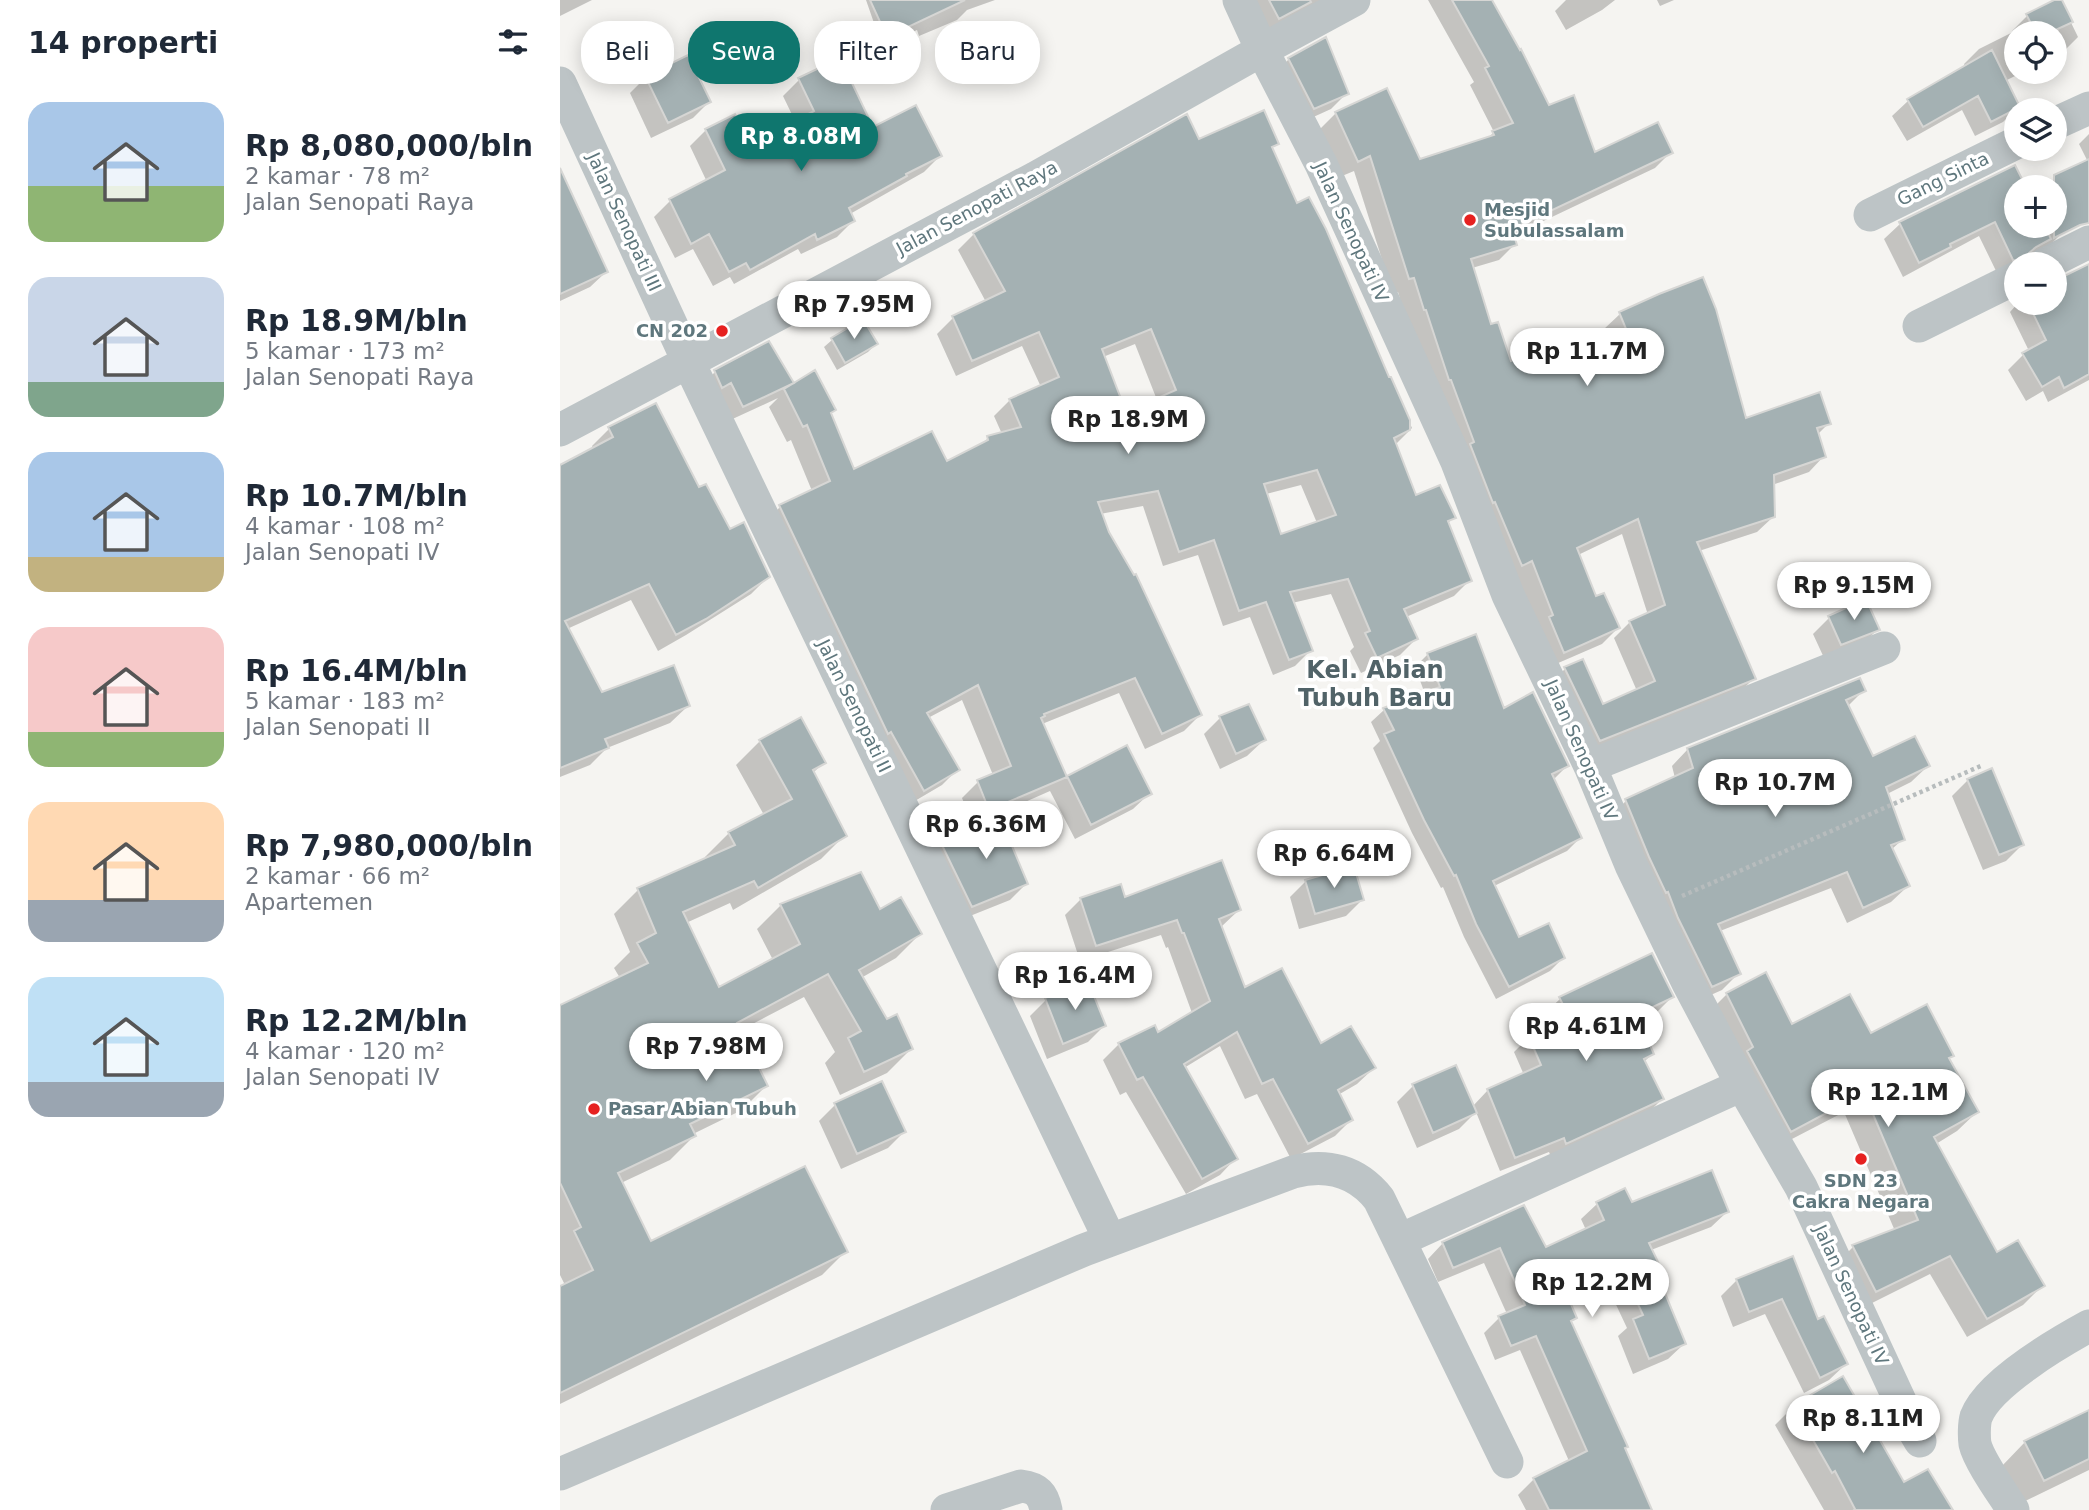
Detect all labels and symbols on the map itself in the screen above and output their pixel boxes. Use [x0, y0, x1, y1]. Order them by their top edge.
pin: Rp 8.08M [729, 114, 873, 173]
street label: Gang Sinta [1893, 147, 1992, 210]
street label: Jalan Senopati III [583, 148, 666, 294]
street label: Jalan Senopati Raya [892, 156, 1061, 259]
street label: Jalan Senopati IV [1309, 157, 1393, 306]
place label: Mesjid Subulassalam [1484, 199, 1624, 241]
marker: Mesjid Subulassalam [1462, 212, 1478, 228]
pin: Rp 7.95M [782, 282, 926, 341]
place label: CN 202 [636, 320, 708, 341]
marker: CN 202 [714, 323, 730, 339]
pin: Rp 11.7M [1515, 328, 1659, 388]
pin: Rp 18.9M [1056, 396, 1200, 456]
pin: Rp 9.15M [1782, 562, 1926, 622]
street label: Jalan Senopati II [813, 635, 896, 776]
district label: Kel. Abian Tubuh Baru [1298, 656, 1452, 712]
street label: Jalan Senopati IV [1540, 675, 1622, 824]
pin: Rp 10.7M [1703, 760, 1847, 819]
pin: Rp 6.36M [914, 802, 1058, 861]
pin: Rp 6.64M [1262, 830, 1406, 890]
pin: Rp 16.4M [1003, 953, 1147, 1012]
pin: Rp 4.61M [1514, 1004, 1658, 1063]
pin: Rp 7.98M [634, 1024, 778, 1083]
pin: Rp 12.1M [1816, 1070, 1960, 1129]
place label: Pasar Abian Tubuh [608, 1098, 797, 1119]
marker: Pasar Abian Tubuh [586, 1101, 602, 1117]
marker: SDN 23 Cakra Negara [1853, 1151, 1869, 1167]
place label: SDN 23 Cakra Negara [1792, 1170, 1930, 1212]
street label: Jalan Senopati IV [1809, 1220, 1893, 1369]
pin: Rp 12.2M [1520, 1260, 1664, 1319]
pin: Rp 8.11M [1791, 1396, 1935, 1455]

